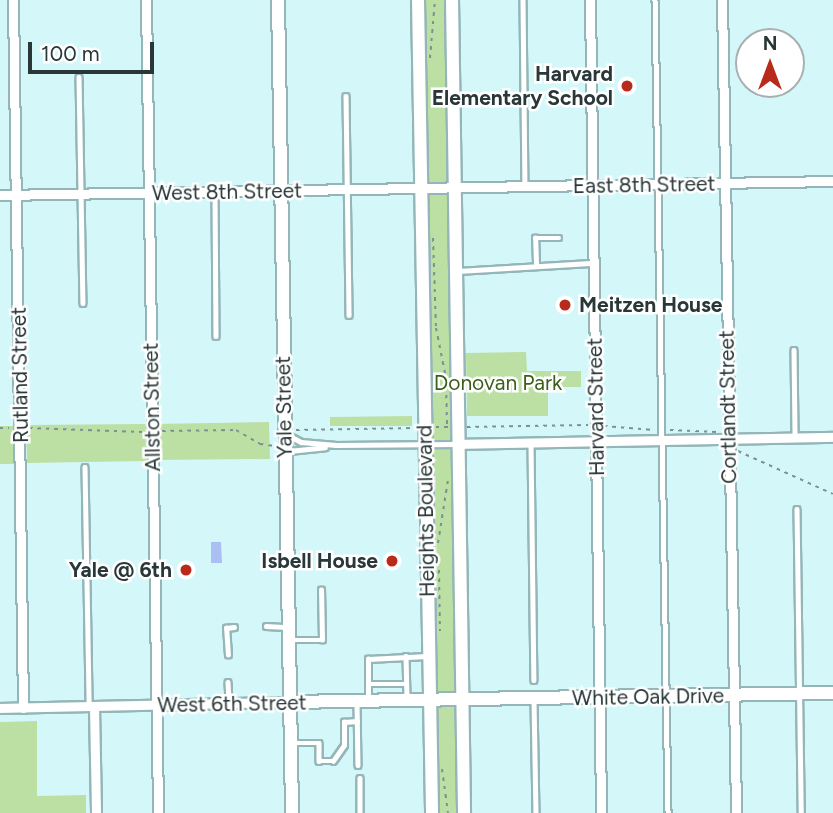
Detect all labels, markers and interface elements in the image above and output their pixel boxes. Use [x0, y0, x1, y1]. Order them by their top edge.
scale bar [32, 28, 158, 72]
north arrow [735, 28, 805, 98]
text: N [763, 32, 777, 55]
text: 100 m [41, 41, 100, 66]
place label: Harvard Elementary School [432, 61, 613, 111]
marker: Harvard Elementary School [619, 78, 635, 94]
street label: East 8th Street [572, 171, 716, 199]
street label: West 8th Street [152, 178, 302, 206]
place label: Meitzen House [579, 292, 722, 318]
marker: Meitzen House [557, 297, 573, 313]
street label: Rutland Street [6, 307, 34, 443]
street label: Cortlandt Street [714, 330, 742, 484]
street label: Harvard Street [582, 338, 610, 476]
street label: Allston Street [138, 342, 166, 472]
street label: Yale Street [271, 356, 297, 458]
park label: Donovan Park [434, 370, 562, 396]
street label: Heights Boulevard [412, 425, 440, 597]
place label: Isbell House [261, 548, 378, 574]
marker: Isbell House [384, 553, 400, 569]
place label: Yale @ 6th [69, 557, 172, 583]
marker: Yale @ 6th [178, 562, 194, 578]
street label: White Oak Drive [572, 683, 724, 711]
street label: West 6th Street [157, 690, 307, 718]

